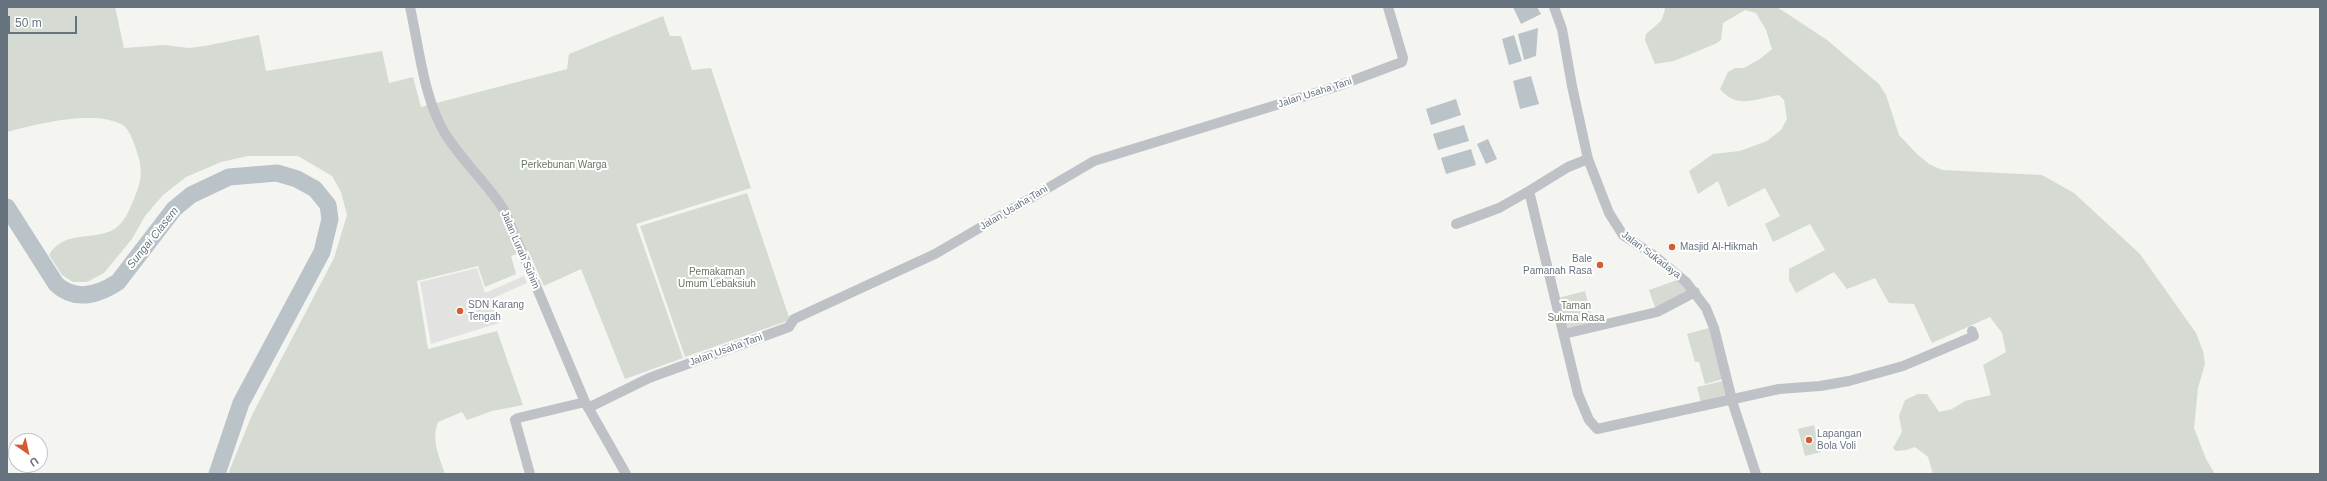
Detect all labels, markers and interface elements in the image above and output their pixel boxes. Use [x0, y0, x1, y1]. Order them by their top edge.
scale bar [10, 8, 79, 34]
text: 50 m [15, 16, 42, 30]
street label: Jalan Usaha Tani [1277, 75, 1353, 111]
park label: Perkebunan Warga [521, 159, 607, 171]
street label: Jalan Usaha Tani [978, 183, 1050, 233]
water label: Sungai Ciasem [124, 205, 182, 271]
street label: Jalan Lurah Suhim [498, 209, 542, 291]
street label: Jalan Sukadaya [1619, 229, 1683, 281]
place label: Masjid Al-Hikmah [1680, 241, 1758, 253]
marker: Masjid Al-Hikmah [1667, 242, 1677, 252]
place label: Bale Pamanah Rasa [1523, 253, 1592, 276]
marker: Bale Pamanah Rasa [1595, 260, 1605, 270]
park label: Pemakaman Umum Lebaksiuh [678, 266, 756, 290]
place label: SDN Karang Tengah [468, 299, 524, 322]
park label: Taman Sukma Rasa [1547, 300, 1605, 324]
marker: SDN Karang Tengah [455, 306, 465, 316]
street label: Jalan Usaha Tani [688, 331, 764, 369]
place label: Lapangan Bola Voli [1817, 428, 1861, 452]
north arrow [8, 433, 48, 473]
marker: Lapangan Bola Voli [1804, 435, 1814, 445]
text: U [28, 455, 41, 469]

